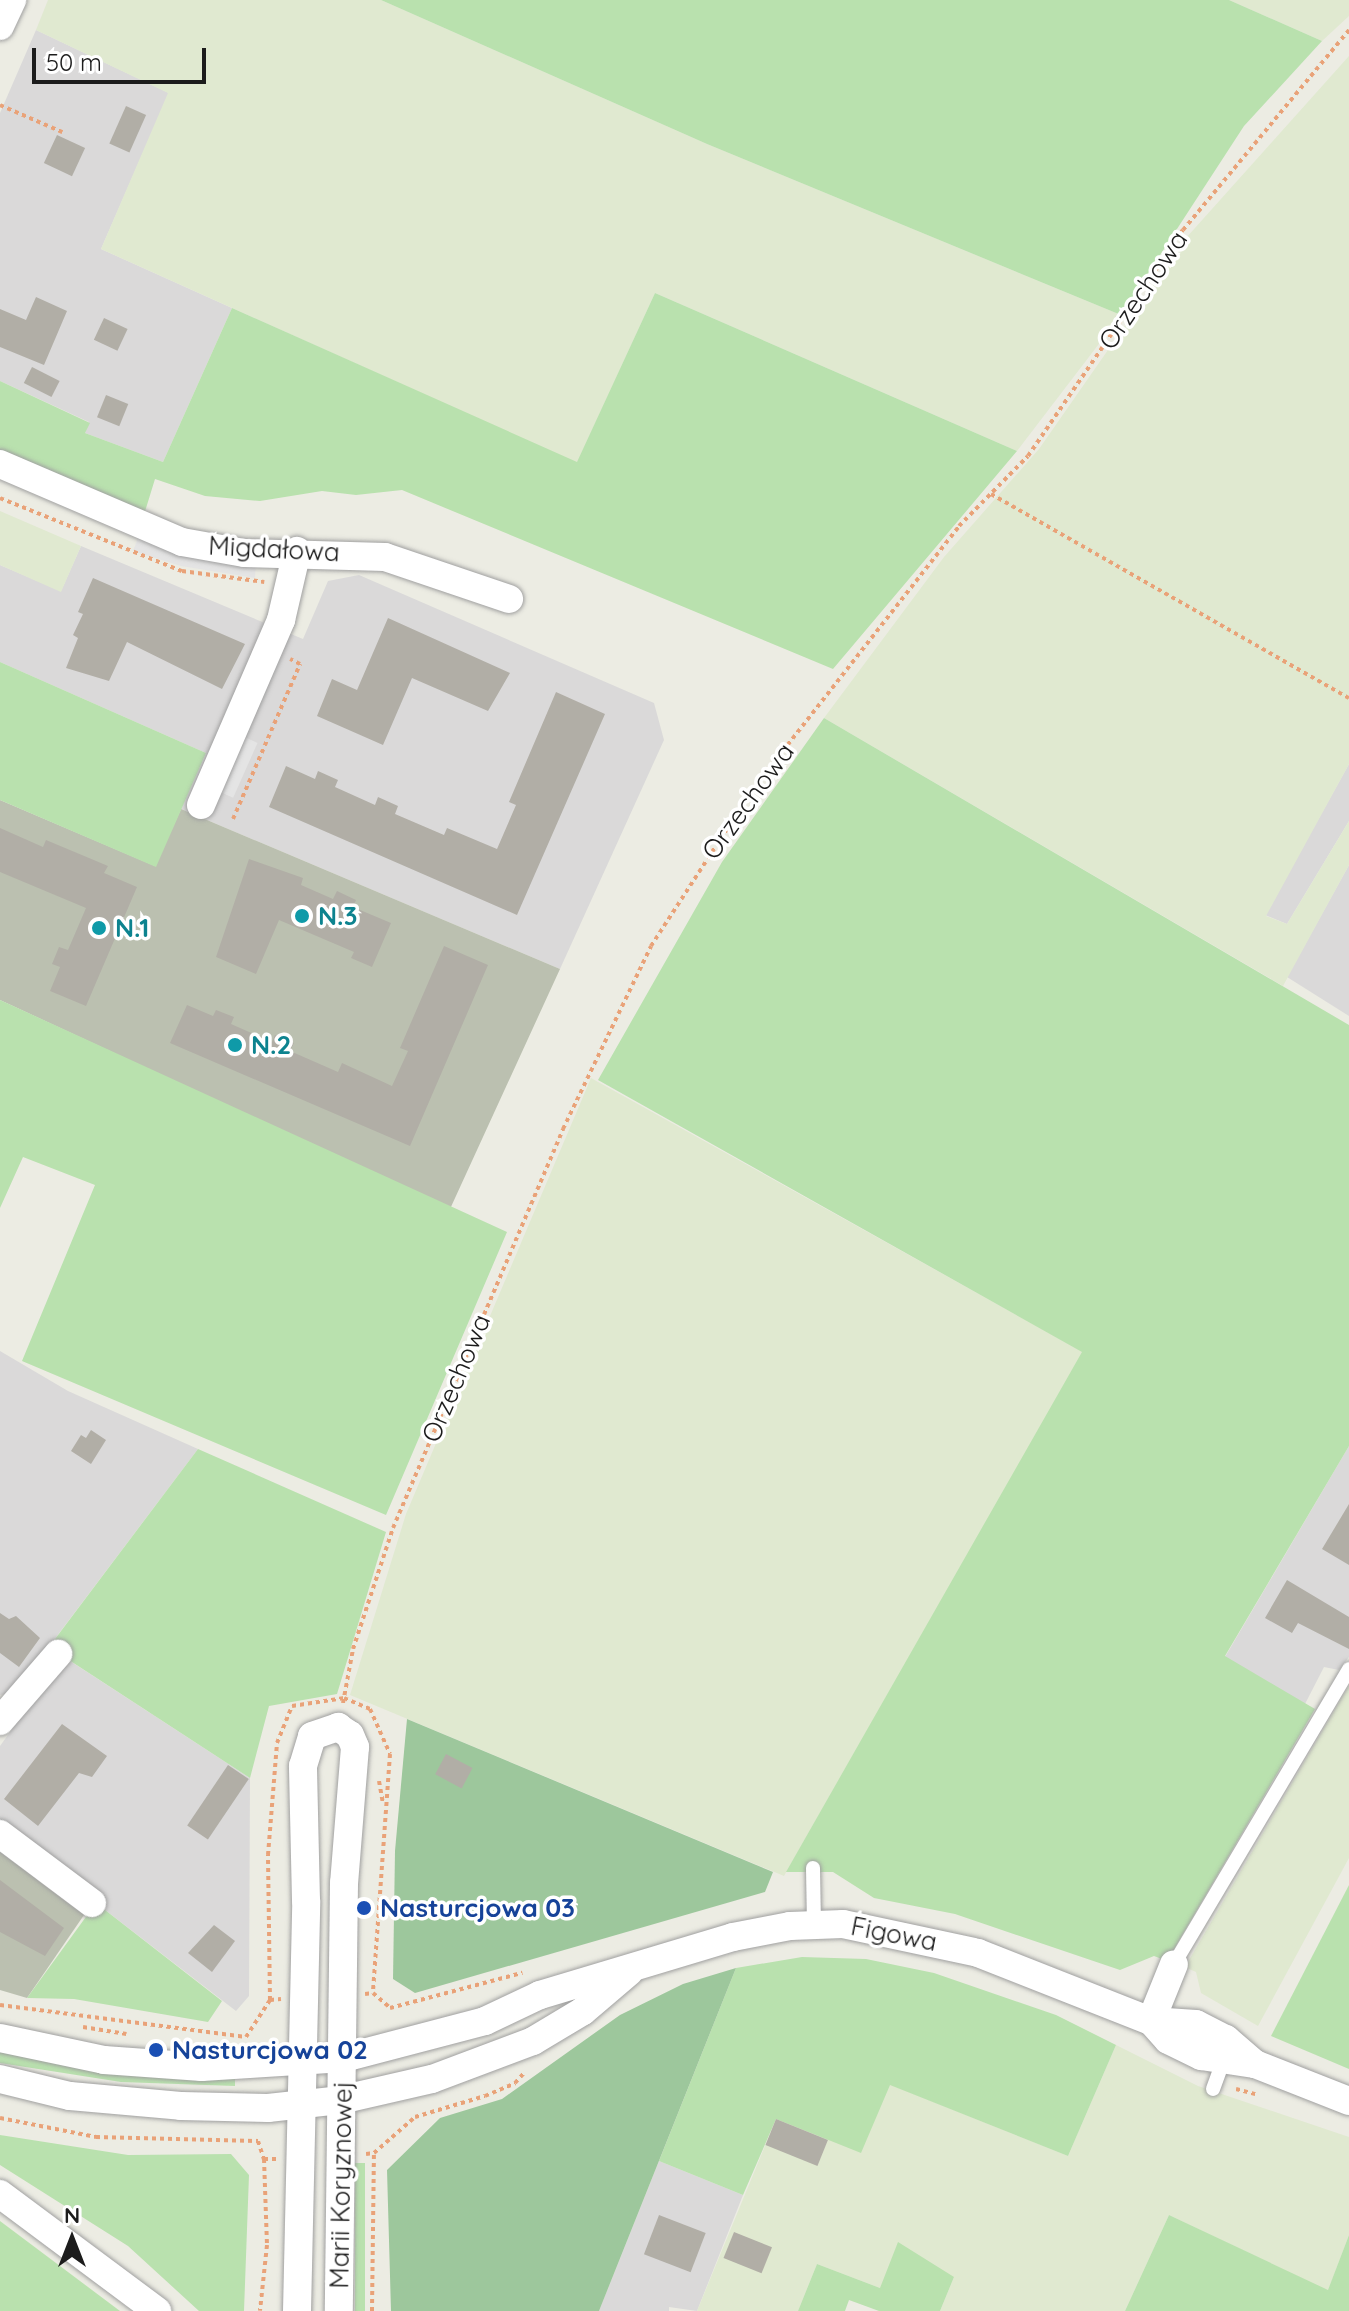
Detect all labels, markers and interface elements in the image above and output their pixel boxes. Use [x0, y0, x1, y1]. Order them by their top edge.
scale bar [36, 32, 210, 82]
text: 50 m [46, 47, 102, 77]
street label: Orzechowa [1092, 225, 1194, 355]
street label: Migdałowa [208, 530, 340, 568]
street label: Orzechowa [695, 737, 801, 865]
place label: N.3 [318, 900, 358, 932]
marker: N.3 [293, 907, 311, 925]
place label: N.1 [115, 912, 149, 944]
marker: N.1 [90, 919, 108, 937]
place label: N.2 [251, 1029, 291, 1061]
marker: N.2 [226, 1036, 244, 1054]
street label: Orzechowa [415, 1309, 497, 1447]
place label: Nasturcjowa 03 [380, 1892, 575, 1924]
marker: Nasturcjowa 03 [355, 1899, 373, 1917]
street label: Figowa [848, 1910, 940, 1958]
place label: Nasturcjowa 02 [172, 2034, 368, 2066]
marker: Nasturcjowa 02 [147, 2041, 165, 2059]
street label: Marii Koryznowej [324, 2081, 358, 2289]
north arrow [32, 2199, 112, 2279]
text: N [64, 2201, 80, 2229]

